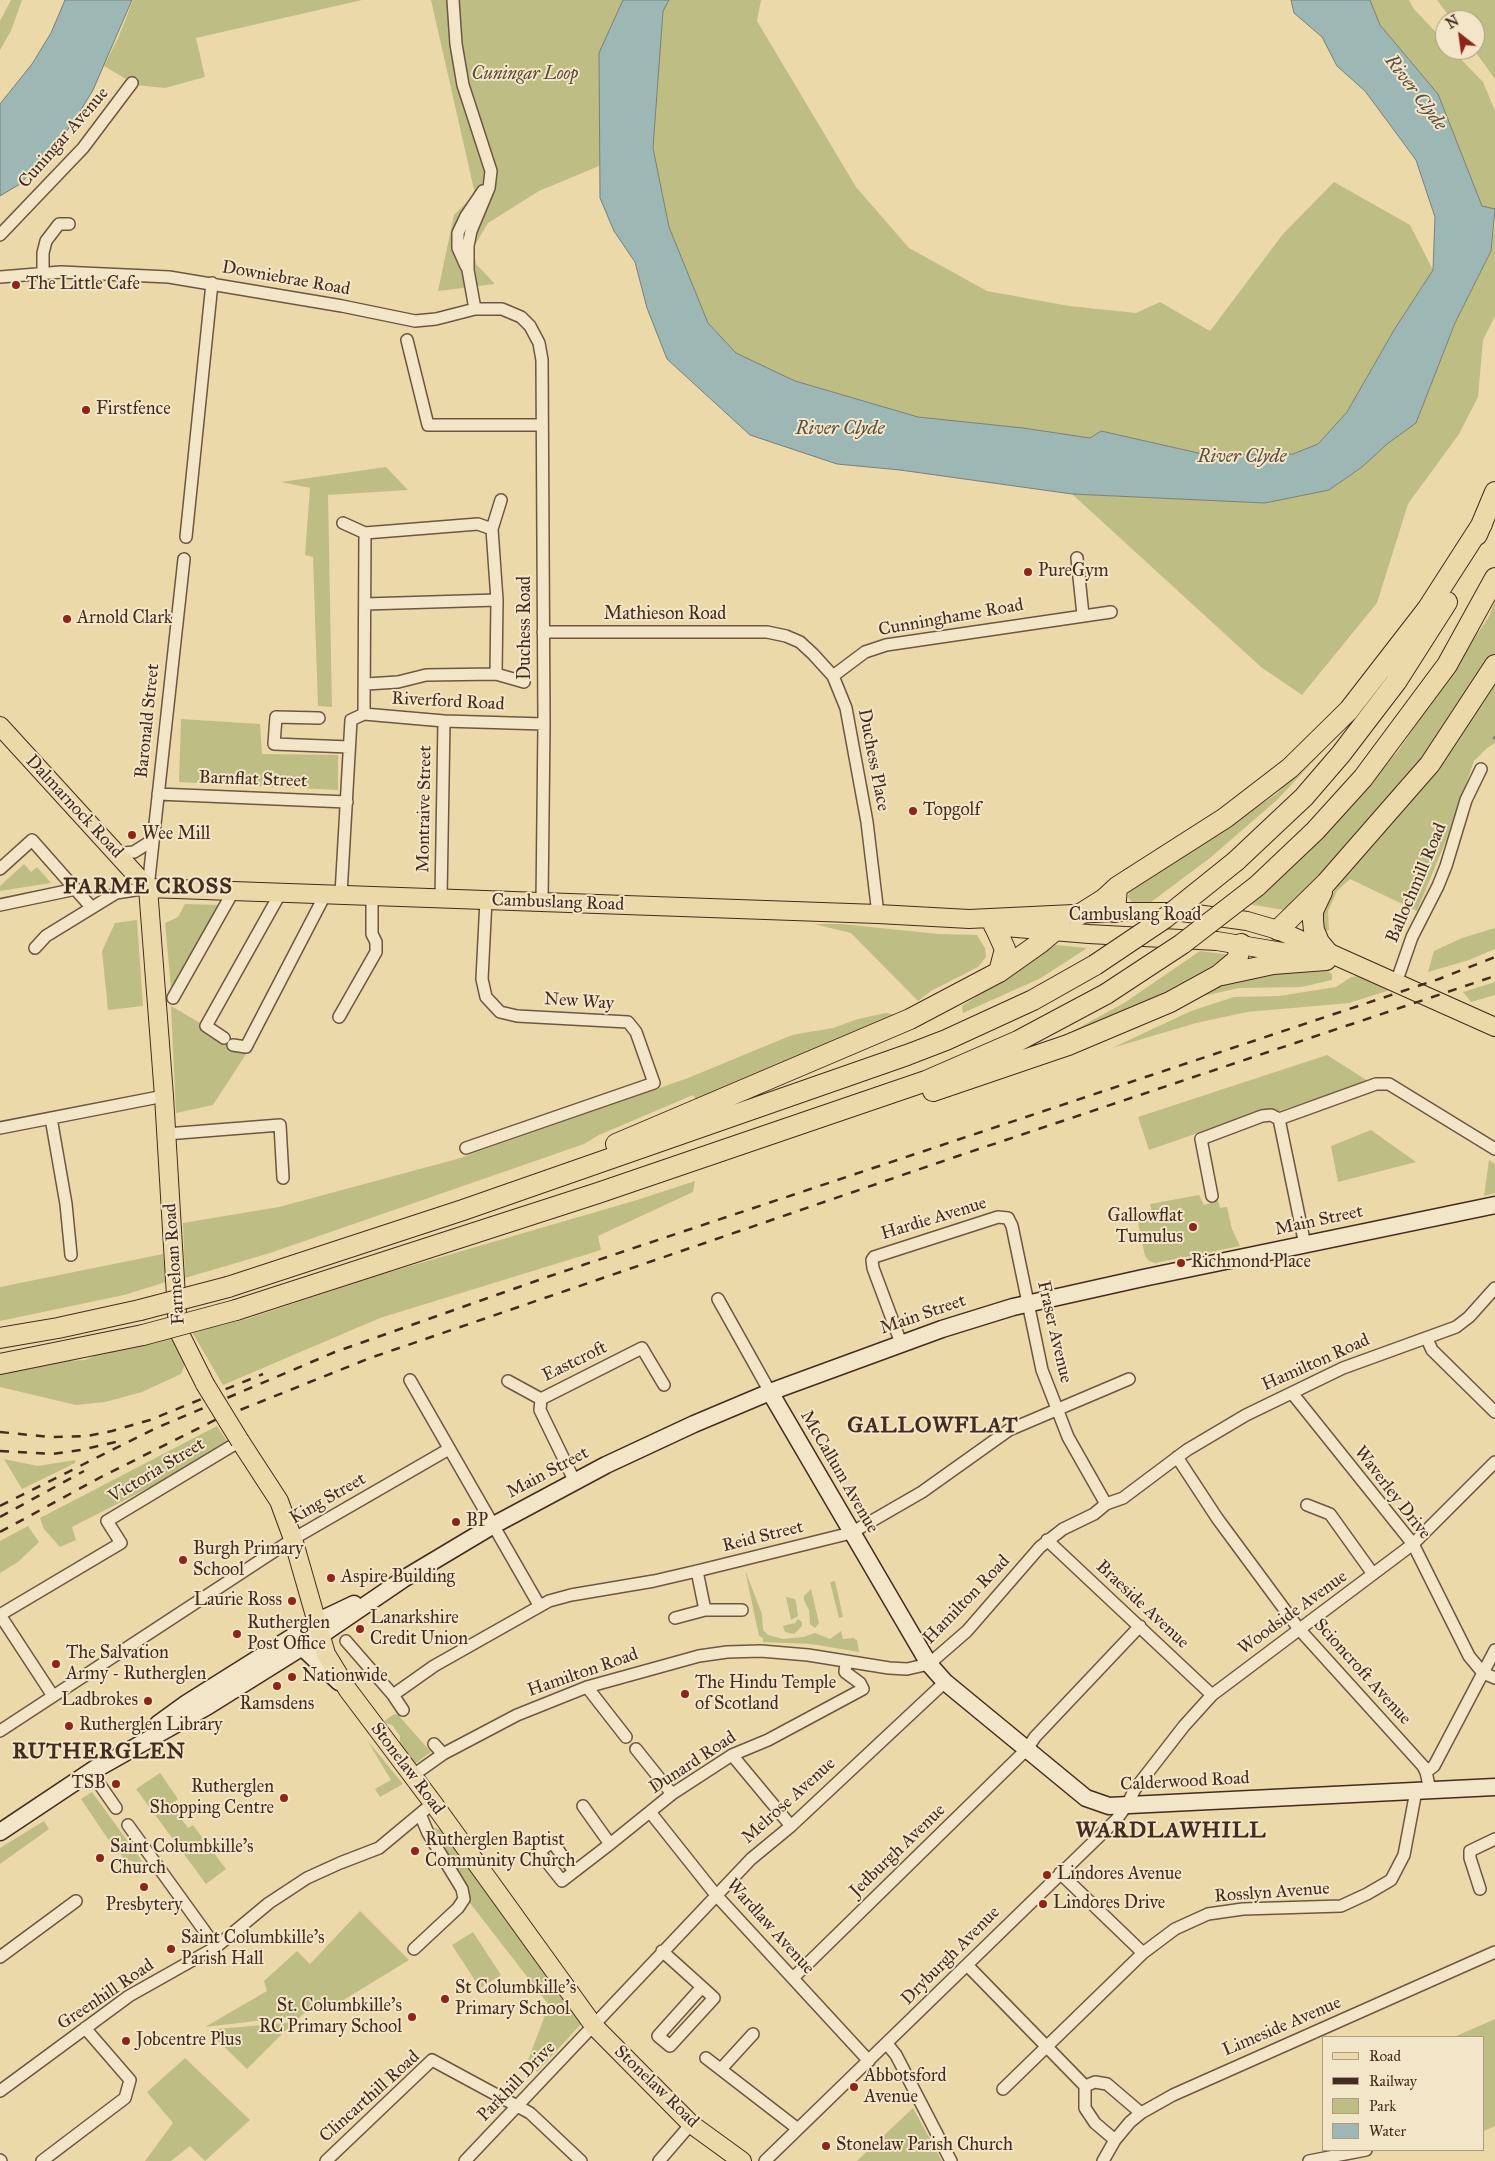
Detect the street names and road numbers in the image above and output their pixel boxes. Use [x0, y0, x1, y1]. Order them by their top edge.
street label: Cuningar Avenue [14, 83, 114, 193]
street label: Downiebrae Road [220, 257, 352, 301]
street label: Duchess Road [515, 576, 537, 680]
street label: Cunninghame Road [877, 595, 1025, 641]
street label: Mathieson Road [604, 604, 726, 626]
street label: Baronald Street [131, 663, 165, 779]
street label: Riverford Road [391, 688, 505, 716]
street label: Duchess Place [853, 707, 893, 813]
street label: Montraive Street [413, 745, 437, 873]
street label: Dalmarnock Road [21, 751, 127, 863]
street label: Barnflat Street [198, 767, 308, 793]
street label: Ballochmill Road [1382, 820, 1452, 946]
street label: Cambuslang Road [491, 890, 625, 916]
street label: Cambuslang Road [1069, 905, 1201, 927]
street label: New Way [543, 989, 615, 1015]
street label: Hardie Avenue [879, 1193, 989, 1245]
street label: Main Street [1273, 1201, 1365, 1241]
street label: Farmeloan Road [160, 1202, 190, 1326]
street label: Fraser Avenue [1032, 1279, 1076, 1385]
street label: Main Street [877, 1290, 969, 1340]
street label: Hamilton Road [1259, 1330, 1373, 1396]
street label: Eastcroft [539, 1337, 611, 1387]
street label: McCallum Avenue [795, 1407, 883, 1537]
street label: Victoria Street [105, 1434, 209, 1508]
street label: Main Street [503, 1442, 593, 1504]
street label: Waverley Drive [1349, 1442, 1435, 1544]
street label: King Street [286, 1469, 370, 1529]
street label: Reid Street [720, 1517, 806, 1557]
street label: Hamilton Road [919, 1551, 1015, 1649]
street label: Braeside Avenue [1091, 1556, 1193, 1654]
street label: Woodside Avenue [1234, 1566, 1352, 1660]
street label: Scioncroft Avenue [1309, 1614, 1415, 1730]
street label: Hamilton Road [525, 1644, 641, 1702]
street label: Stonelaw Road [365, 1719, 449, 1819]
street label: Dunard Road [646, 1727, 740, 1799]
street label: Melrose Avenue [738, 1753, 840, 1849]
street label: Calderwood Road [1120, 1768, 1250, 1796]
street label: Jedburgh Avenue [846, 1800, 950, 1902]
street label: Wardlaw Avenue [721, 1875, 819, 1979]
street label: Rosslyn Avenue [1214, 1878, 1330, 1908]
street label: Dryburgh Avenue [897, 1902, 1005, 2010]
street label: Greenhill Road [54, 1955, 158, 2035]
street label: Limeside Avenue [1219, 1992, 1345, 2062]
street label: Parkhill Drive [474, 2038, 560, 2126]
street label: Stonelaw Road [609, 2041, 703, 2133]
street label: Clincarthill Road [316, 2046, 424, 2148]

